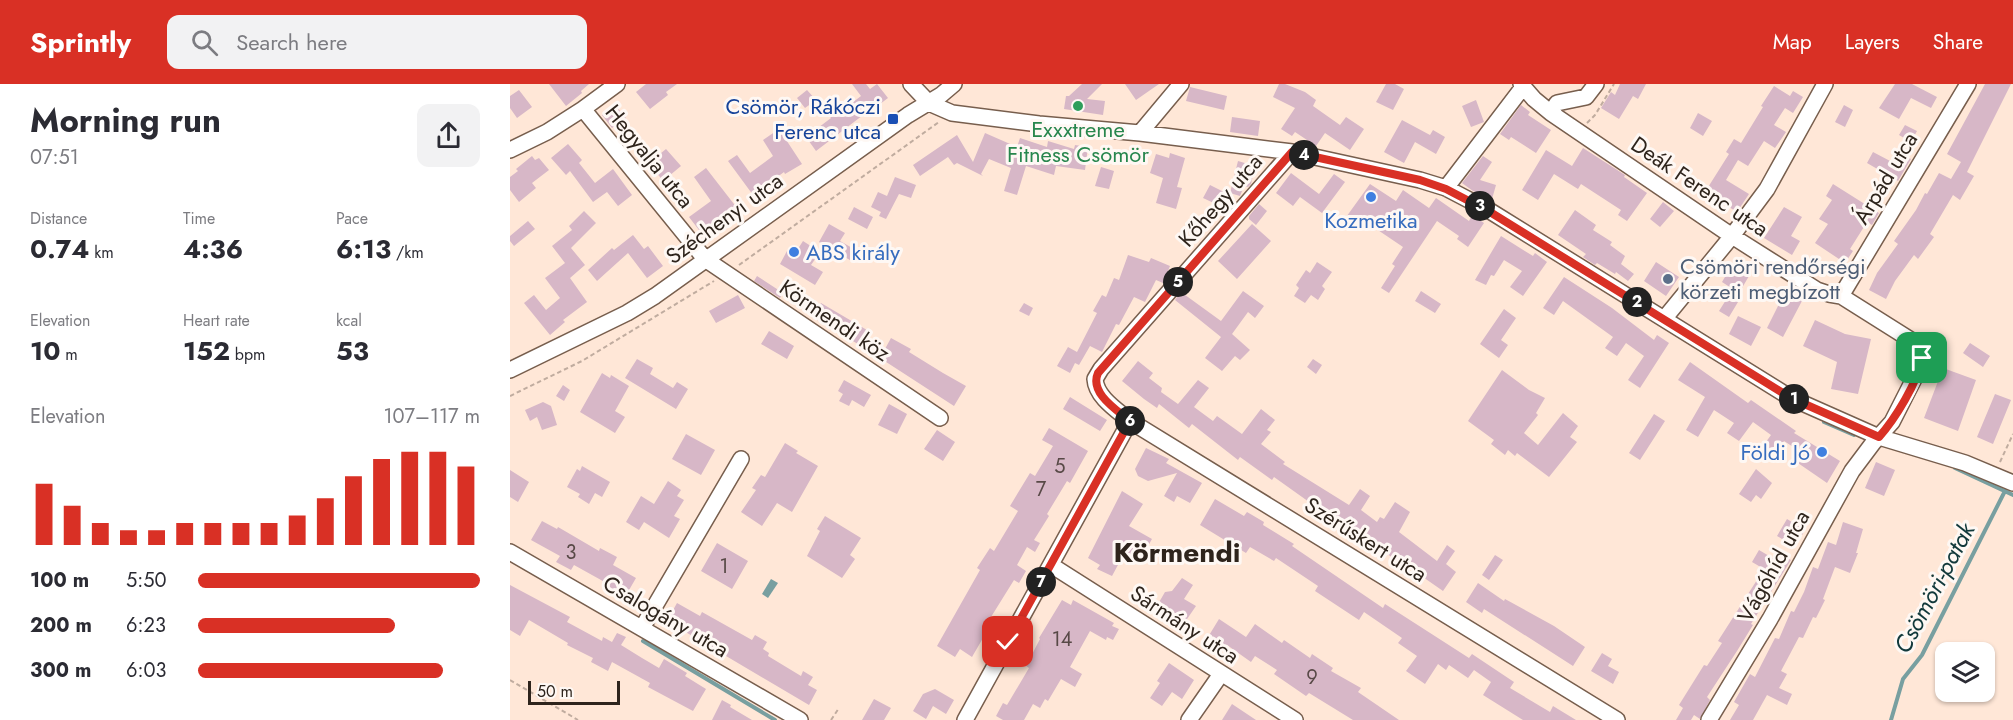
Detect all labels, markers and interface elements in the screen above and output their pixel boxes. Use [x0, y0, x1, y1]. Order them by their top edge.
search box [167, 15, 587, 69]
text: Sprintly [30, 22, 131, 63]
icon: search [188, 26, 221, 59]
text: Search here [236, 26, 347, 58]
text: Map [1773, 27, 1812, 57]
text: Layers [1845, 27, 1900, 57]
text: Share [1933, 27, 1983, 57]
place label: Csömör, Rákóczi Ferenc utca [726, 90, 881, 147]
text: Morning run [30, 97, 221, 144]
street label: Hegyalja utca [598, 97, 702, 215]
marker: Exxxtreme Fitness Csömör [1071, 99, 1085, 113]
button: share [417, 104, 480, 167]
marker: Csömör, Rákóczi Ferenc utca [886, 112, 900, 126]
place label: Exxxtreme Fitness Csömör [1007, 113, 1149, 170]
street label: Árpád utca [1845, 126, 1925, 230]
street label: Deák Ferenc utca [1625, 128, 1775, 244]
pin: 4 [1289, 140, 1319, 170]
text: 07:51 [30, 143, 79, 172]
text: 4 [1298, 143, 1310, 166]
street label: Kőhegy utca [1171, 146, 1269, 254]
street label: Széchenyi utca [659, 165, 789, 271]
marker: Kozmetika [1364, 190, 1378, 204]
pin: 3 [1465, 191, 1495, 221]
text: 3 [1475, 194, 1485, 217]
place label: Kozmetika [1324, 204, 1418, 236]
text: Distance [30, 207, 87, 230]
text: Time [183, 207, 215, 230]
text: Pace [336, 207, 368, 230]
text: 0.74 [30, 230, 89, 268]
text: 4:36 [183, 230, 243, 268]
text: 6:13 [336, 230, 391, 268]
place label: ABS király [806, 236, 900, 268]
text: km [89, 241, 114, 264]
text: /km [391, 241, 424, 264]
marker: ABS király [787, 245, 801, 259]
place label: Csömöri rendőrségi körzeti megbízott [1680, 250, 1866, 307]
pin: 5 [1163, 267, 1193, 297]
text: 5 [1173, 270, 1183, 293]
street label: Körmendi köz [773, 271, 897, 369]
marker: Csömöri rendőrségi körzeti megbízott [1661, 272, 1675, 286]
pin: 2 [1622, 287, 1652, 317]
text: 2 [1632, 290, 1642, 313]
text: Elevation [30, 309, 90, 332]
text: Heart rate [183, 309, 250, 332]
text: kcal [336, 309, 362, 332]
text: 10 [30, 332, 60, 370]
text: 152 [183, 332, 230, 370]
text: 53 [336, 332, 369, 370]
pin [1896, 332, 1947, 383]
icon: arrive [1905, 341, 1938, 374]
text: m [60, 343, 78, 366]
text: bpm [230, 343, 266, 366]
pin: 1 [1779, 384, 1809, 414]
text: 1 [1790, 387, 1798, 410]
text: Elevation [30, 402, 105, 431]
text: 107–117 m [384, 402, 480, 431]
pin: 6 [1115, 406, 1145, 436]
text: 6 [1125, 409, 1135, 432]
place label: Földi Jó [1740, 436, 1810, 468]
marker: Földi Jó [1815, 445, 1829, 459]
house number: 5 [1054, 452, 1066, 481]
house number: 7 [1036, 475, 1047, 504]
street label: Szérűskert utca [1299, 489, 1433, 589]
street label: Vágóhíd utca [1729, 504, 1817, 628]
water label: Csömöri-patak [1885, 515, 1984, 660]
district label: Körmendi [1114, 532, 1240, 573]
house number: 3 [566, 538, 577, 567]
house number: 1 [720, 552, 729, 581]
text: 100 m [30, 566, 89, 595]
text: 5:50 [126, 566, 167, 595]
street label: Csalogány utca [597, 567, 735, 665]
pin: 7 [1026, 567, 1056, 597]
text: 7 [1036, 570, 1046, 593]
street label: Sármány utca [1124, 577, 1246, 671]
text: 200 m [30, 611, 92, 640]
text: 6:23 [126, 611, 166, 640]
pin [982, 616, 1033, 667]
icon: check [991, 625, 1024, 658]
house number: 14 [1052, 625, 1073, 654]
map controls [1935, 642, 1995, 702]
button: layers [1935, 642, 1995, 702]
text: 300 m [30, 656, 91, 685]
text: 6:03 [126, 656, 166, 685]
house number: 9 [1306, 663, 1318, 692]
scale bar [528, 678, 620, 706]
text: 50 m [537, 680, 573, 703]

